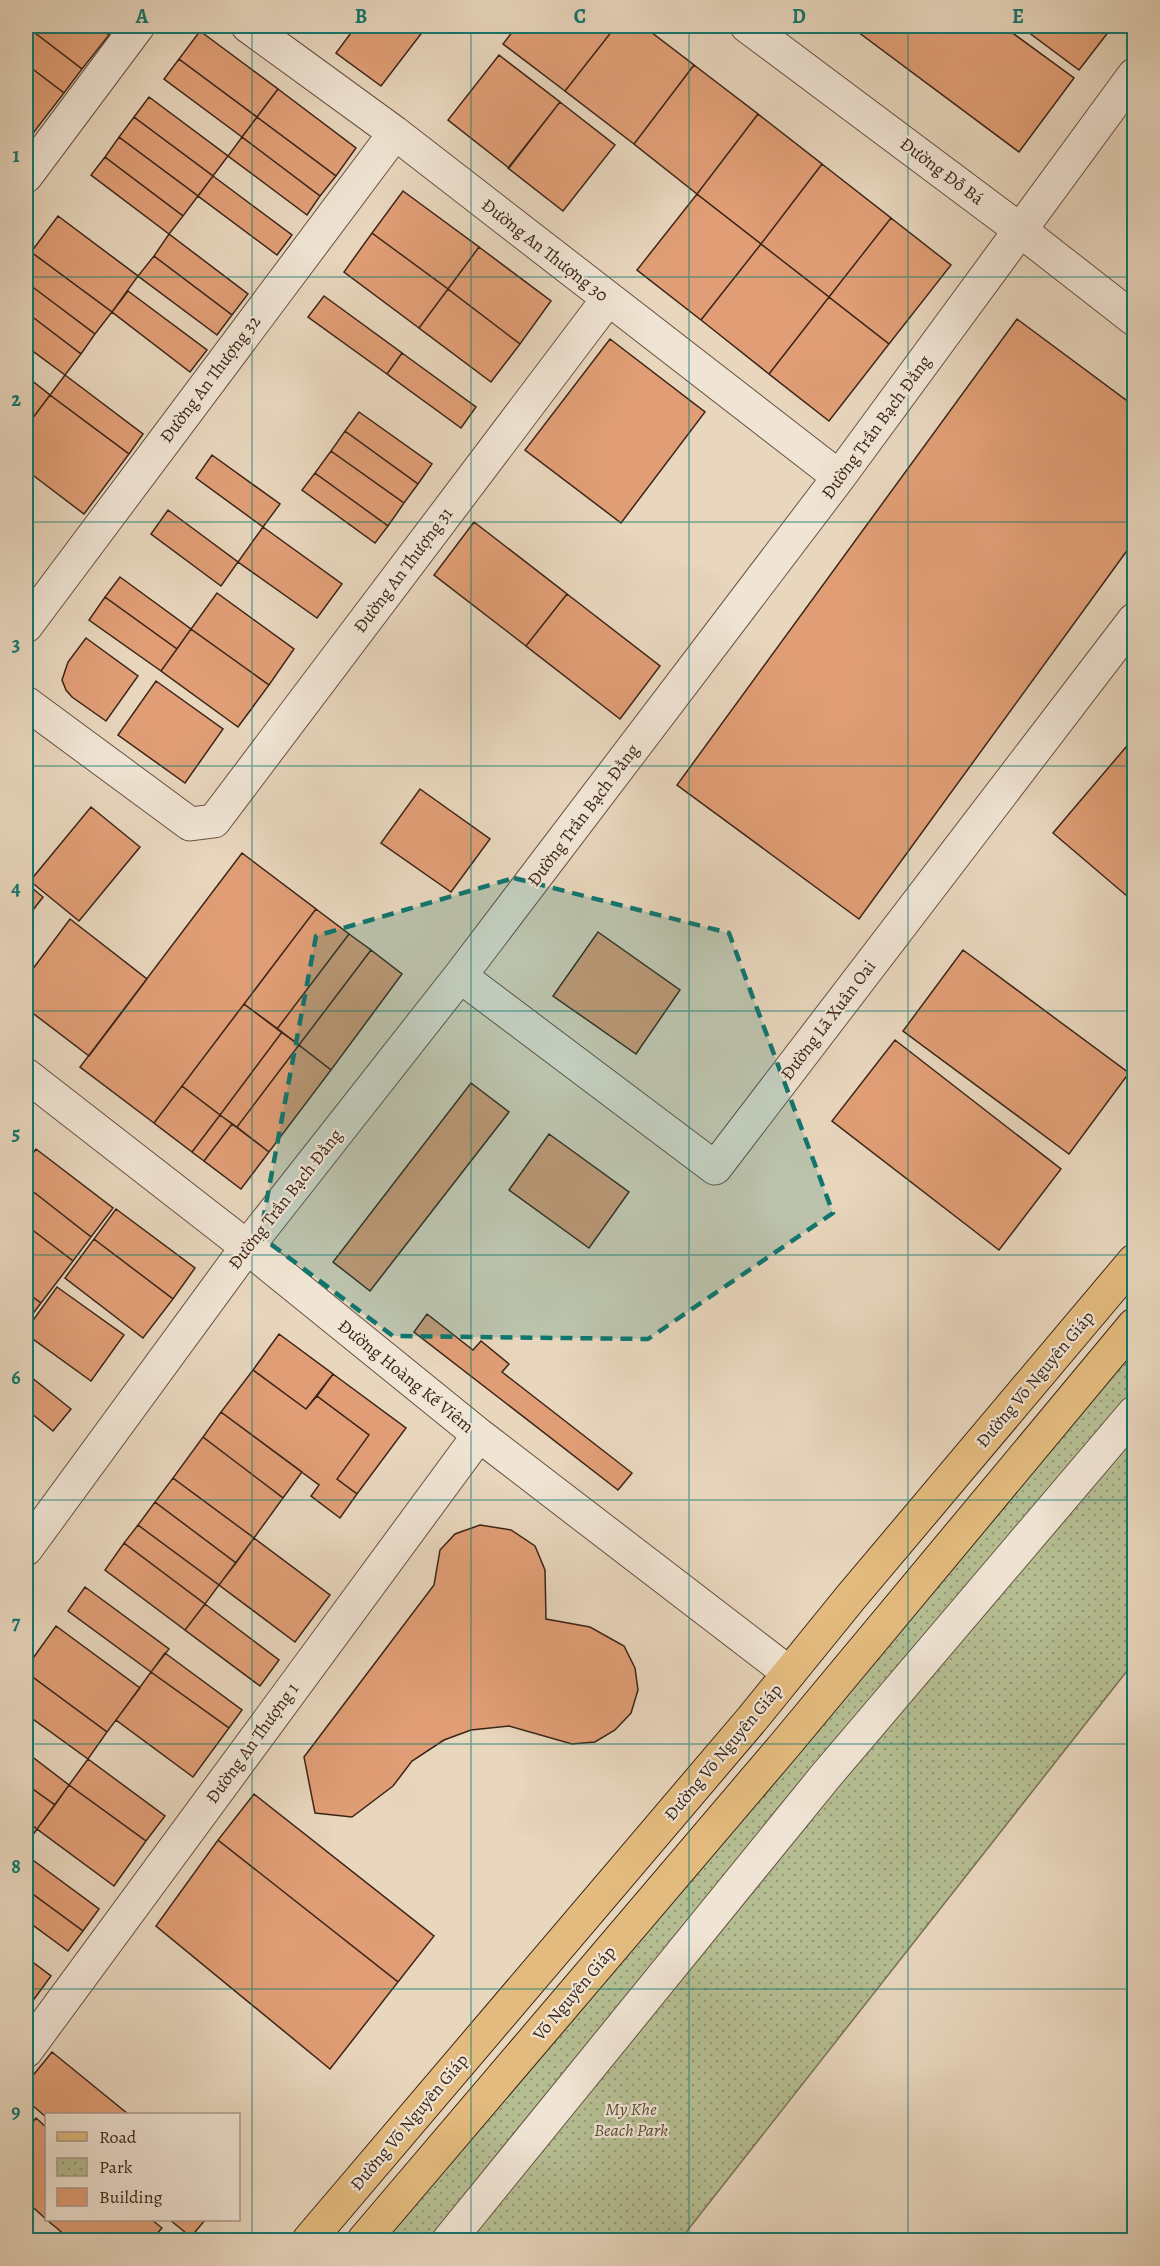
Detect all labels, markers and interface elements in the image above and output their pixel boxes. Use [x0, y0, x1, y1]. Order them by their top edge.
text: A [135, 3, 149, 30]
text: B [355, 3, 367, 30]
text: C [574, 3, 586, 30]
text: D [792, 3, 806, 30]
text: E [1012, 3, 1024, 30]
street label: Đường Đỗ Bá [895, 132, 989, 211]
text: 1 [12, 142, 20, 169]
street label: Đường An Thượng 30 [477, 193, 613, 307]
street label: Đường An Thượng 32 [154, 310, 266, 448]
street label: Đường Trần Bạch Đằng [816, 350, 936, 504]
text: 2 [11, 386, 21, 413]
street label: Đường An Thượng 31 [348, 502, 458, 638]
text: 3 [12, 631, 20, 658]
street label: Đường Trần Bạch Đằng [522, 739, 644, 891]
text: 4 [11, 875, 21, 902]
street label: Đường Lã Xuân Oai [775, 955, 881, 1085]
text: 5 [12, 1120, 20, 1147]
street label: Đường Trần Bạch Đằng [222, 1124, 348, 1274]
street label: Đường Võ Nguyên Giáp [971, 1305, 1099, 1453]
street label: Đường Hoàng Kế Viêm [333, 1314, 479, 1438]
text: 6 [11, 1364, 21, 1391]
text: 7 [12, 1609, 21, 1636]
street label: Đường An Thượng 1 [200, 1678, 304, 1808]
street label: Đường Võ Nguyên Giáp [659, 1678, 787, 1826]
text: 8 [11, 1853, 21, 1880]
street label: Võ Nguyên Giáp [526, 1940, 621, 2046]
street label: Đường Võ Nguyên Giáp [345, 2048, 473, 2196]
park label: My Khe Beach Park [594, 2097, 668, 2142]
text: 9 [11, 2098, 21, 2125]
legend [45, 2113, 240, 2221]
text: Road [99, 2125, 137, 2149]
text: Park [99, 2155, 133, 2179]
text: Building [99, 2185, 163, 2209]

